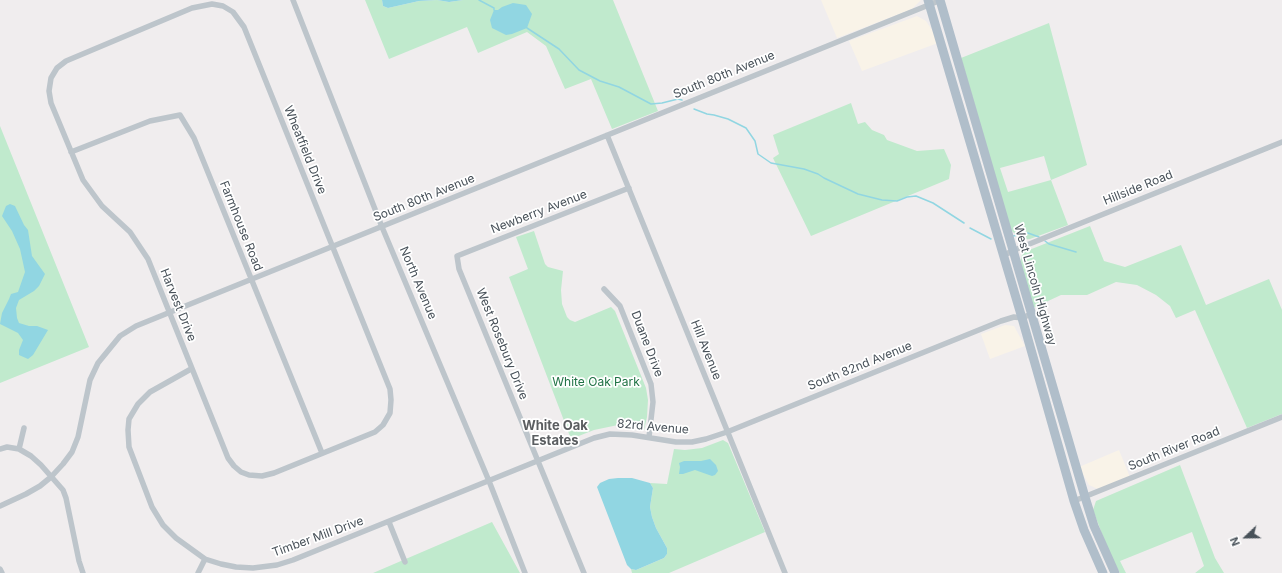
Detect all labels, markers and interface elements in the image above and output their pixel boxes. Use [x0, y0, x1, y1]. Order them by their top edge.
street label: South 80th Avenue [671, 48, 777, 102]
street label: Wheatfield Drive [281, 104, 329, 196]
street label: Hillside Road [1101, 168, 1175, 208]
street label: South 80th Avenue [371, 171, 477, 225]
street label: Farmhouse Road [216, 179, 266, 273]
street label: Newberry Avenue [489, 187, 589, 237]
street label: West Lincoln Highway [1011, 223, 1059, 347]
street label: North Avenue [396, 245, 440, 321]
street label: Harvest Drive [157, 266, 199, 344]
street label: West Rosebury Drive [473, 286, 531, 402]
street label: Duane Drive [628, 309, 666, 379]
street label: Hill Avenue [687, 318, 725, 382]
street label: South 82nd Avenue [806, 339, 914, 393]
park label: White Oak Park [552, 375, 640, 389]
street label: 82rd Avenue [617, 417, 689, 437]
district label: White Oak Estates [522, 418, 588, 449]
street label: South River Road [1126, 424, 1222, 474]
street label: Timber Mill Drive [270, 514, 366, 560]
north arrow [1226, 517, 1266, 557]
text: N [1227, 535, 1243, 548]

